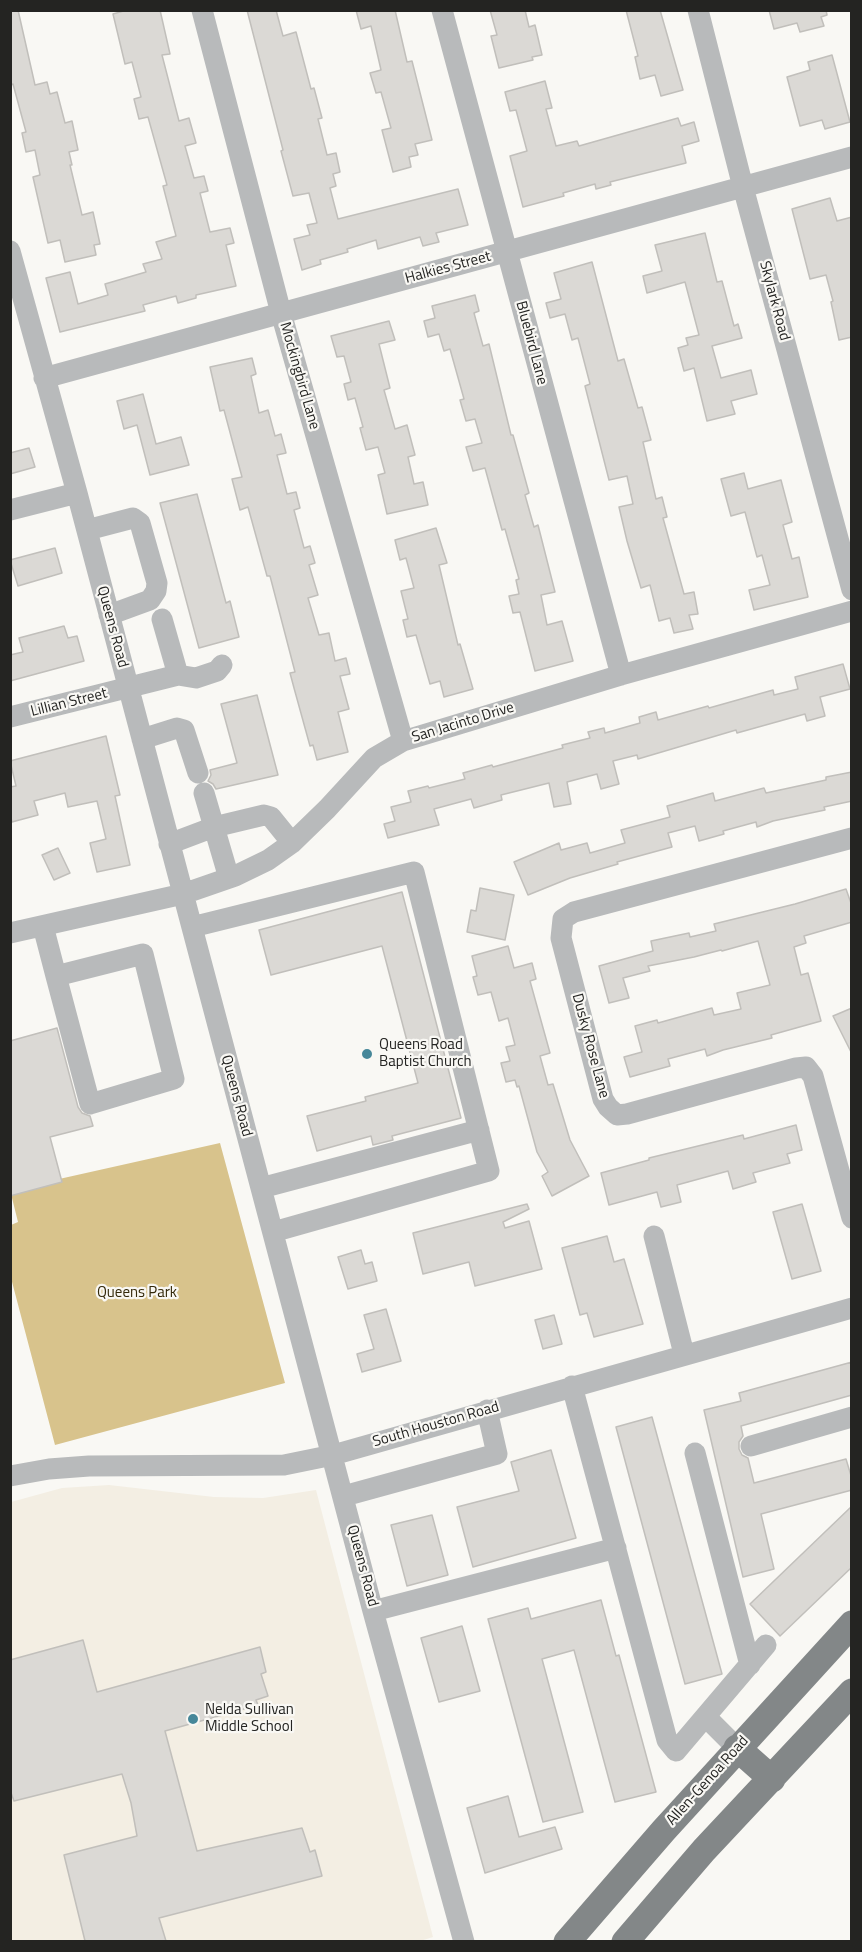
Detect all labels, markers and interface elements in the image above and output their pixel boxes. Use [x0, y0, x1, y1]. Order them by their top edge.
street label: Halkies Street [403, 248, 493, 288]
street label: Skylark Road [755, 259, 793, 343]
street label: Bluebird Lane [511, 299, 551, 387]
street label: Mockingbird Lane [275, 320, 323, 432]
street label: Queens Road [92, 584, 132, 670]
street label: Lillian Street [29, 685, 109, 721]
street label: San Jacinto Drive [410, 699, 516, 747]
street label: Dusky Rose Lane [567, 992, 613, 1100]
place label: Queens Road Baptist Church [379, 1036, 472, 1071]
marker: Queens Road Baptist Church [360, 1047, 374, 1061]
street label: Queens Road [216, 1053, 256, 1139]
park label: Queens Park [97, 1284, 177, 1302]
street label: South Houston Road [371, 1398, 501, 1452]
street label: Queens Road [342, 1523, 382, 1609]
place label: Nelda Sullivan Middle School [205, 1701, 294, 1736]
marker: Nelda Sullivan Middle School [186, 1712, 200, 1726]
street label: Allen-Genoa Road [663, 1733, 753, 1829]

